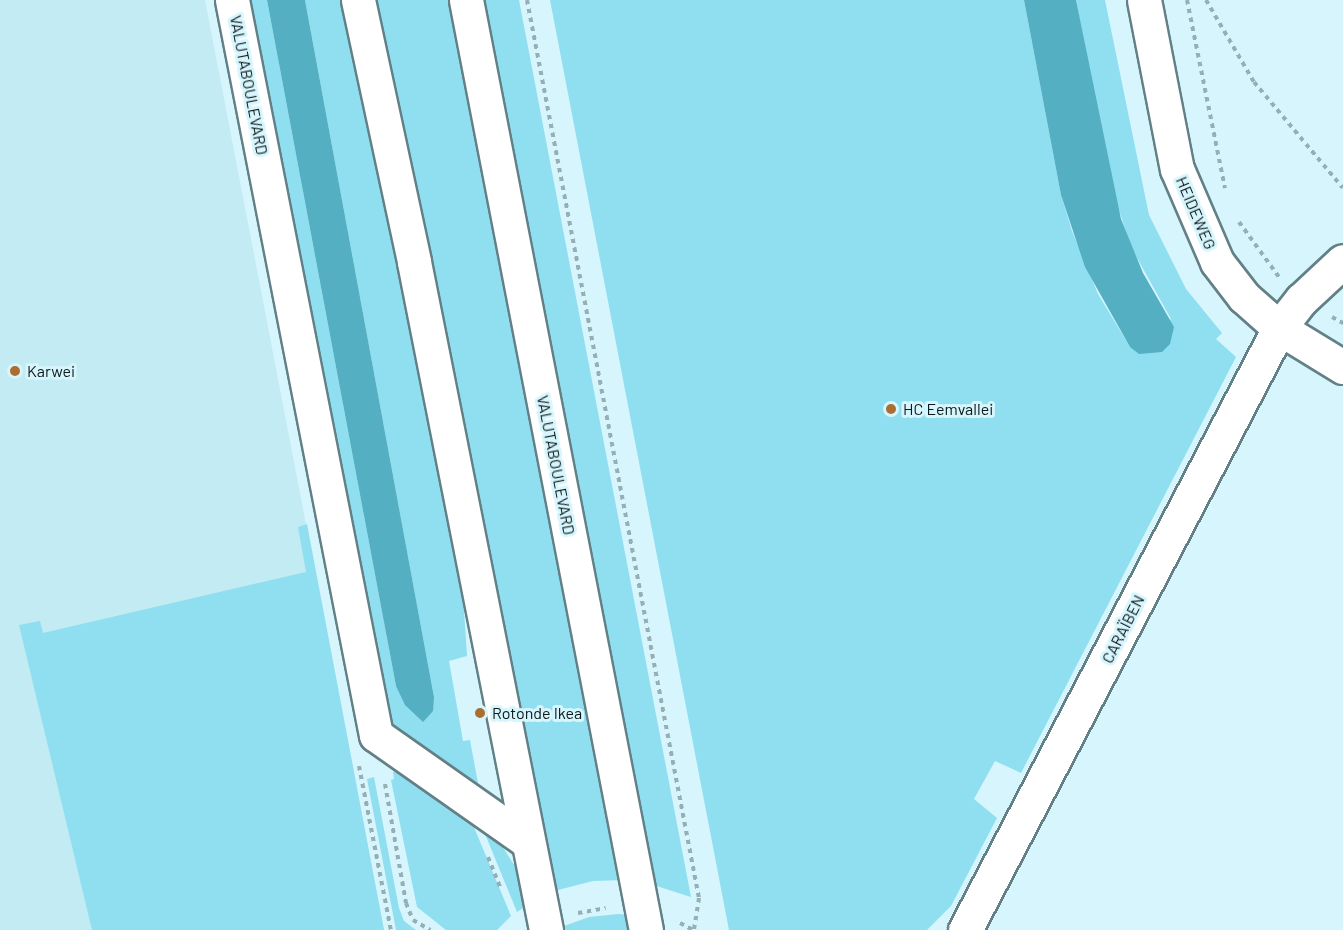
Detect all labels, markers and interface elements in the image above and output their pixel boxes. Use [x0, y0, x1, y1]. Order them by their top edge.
street label: VALUTABOULEVARD [226, 14, 272, 156]
street label: HEIDEWEG [1172, 174, 1220, 252]
place label: Karwei [27, 361, 75, 381]
marker: Karwei [8, 364, 22, 378]
street label: VALUTABOULEVARD [533, 394, 579, 536]
place label: HC Eemvallei [903, 399, 993, 419]
marker: HC Eemvallei [884, 402, 898, 416]
street label: CARAÏBEN [1098, 592, 1148, 666]
place label: Rotonde Ikea [492, 703, 582, 723]
marker: Rotonde Ikea [473, 706, 487, 720]

